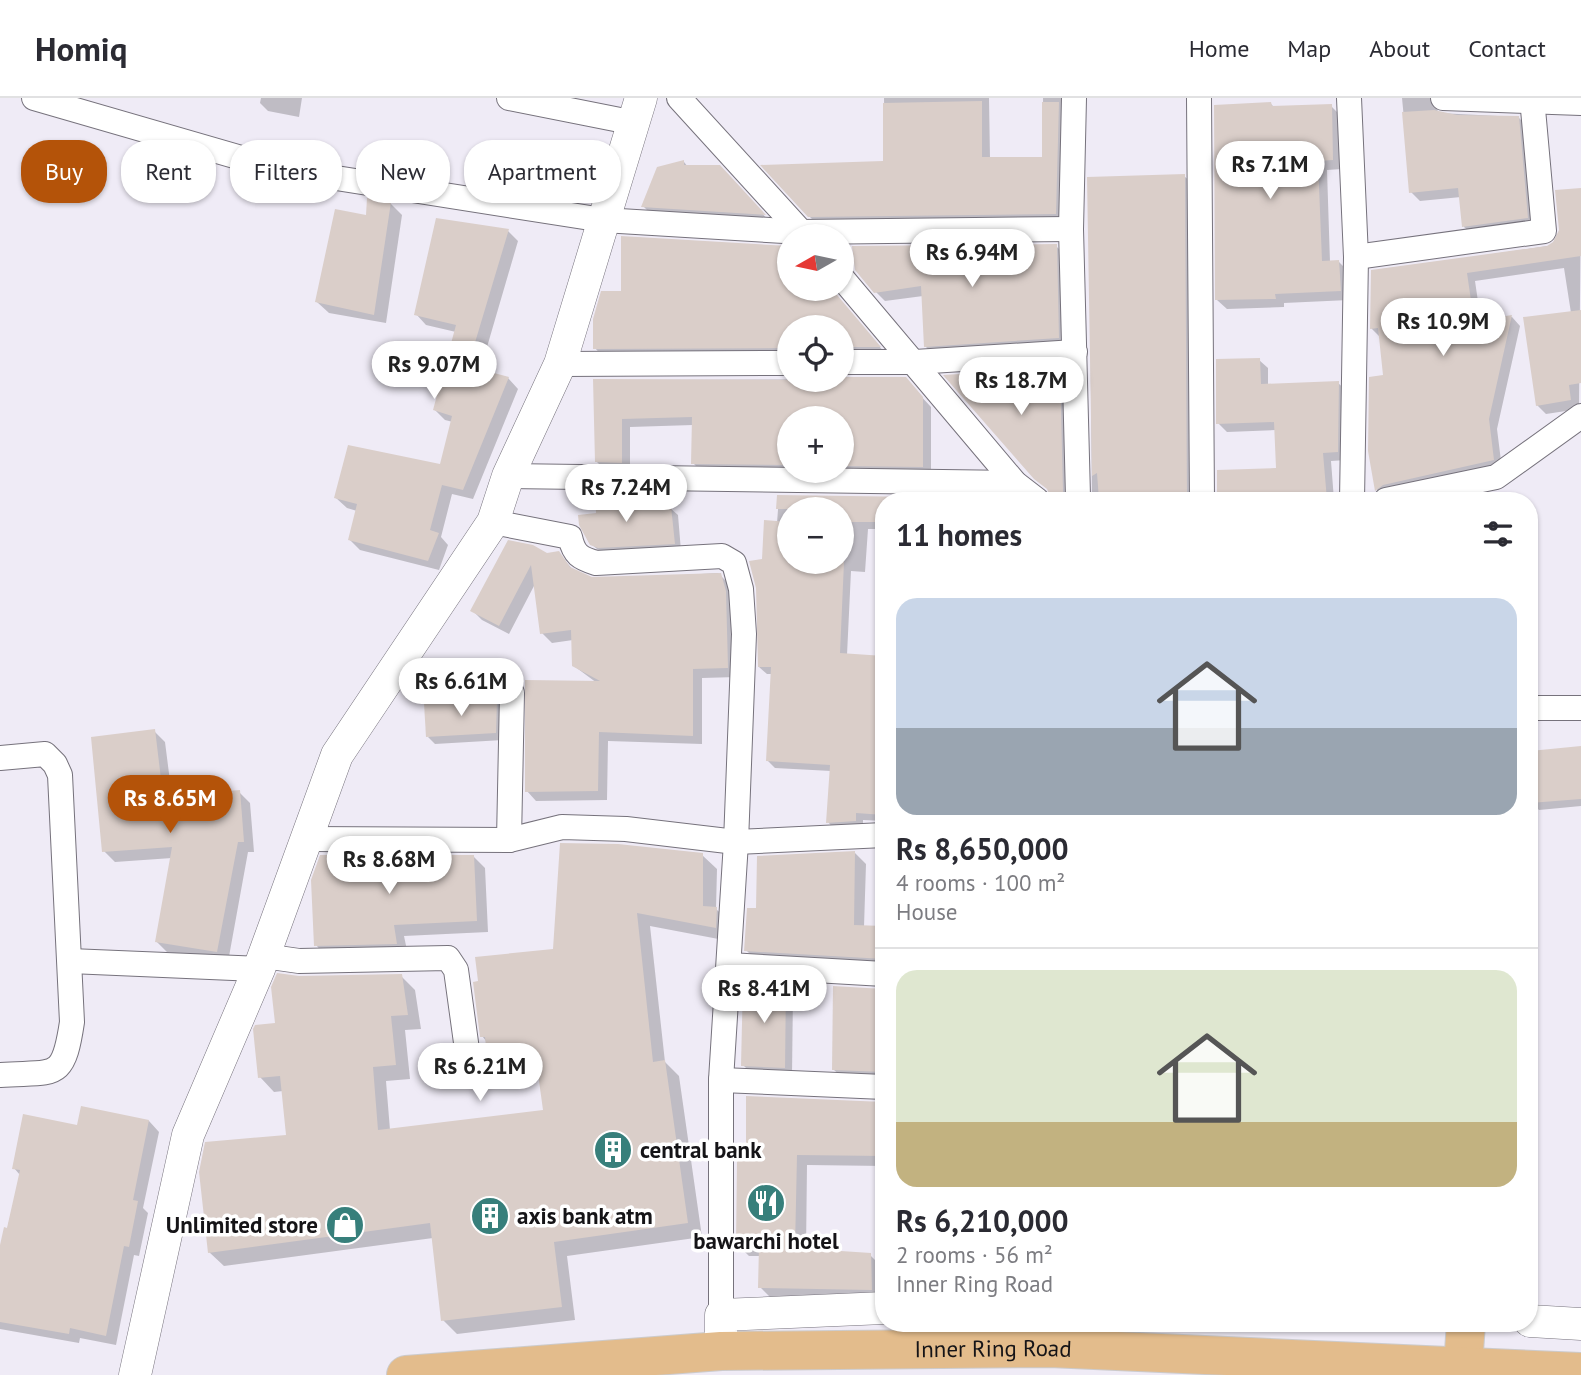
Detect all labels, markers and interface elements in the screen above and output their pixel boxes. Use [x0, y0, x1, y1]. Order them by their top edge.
text: Homiq [35, 27, 127, 70]
text: Home [1189, 33, 1249, 64]
text: Map [1287, 33, 1331, 64]
text: About [1369, 33, 1430, 64]
text: Contact [1468, 33, 1546, 64]
chip: Buy [21, 140, 107, 203]
chip: Rent [121, 140, 216, 203]
chip: Filters [230, 140, 342, 203]
chip: New [356, 140, 450, 203]
chip: Apartment [464, 140, 621, 203]
pin: Rs 7.1M [1205, 141, 1335, 201]
text: Rs 7.1M [1232, 149, 1308, 178]
north arrow [777, 224, 854, 301]
map controls [777, 224, 854, 574]
pin: Rs 6.94M [900, 230, 1044, 289]
text: Rs 6.94M [926, 237, 1018, 266]
pin: Rs 10.9M [1371, 299, 1515, 358]
text: Rs 10.9M [1397, 306, 1489, 335]
button: locate [777, 315, 854, 392]
pin: Rs 9.07M [362, 342, 506, 401]
text: Rs 9.07M [388, 349, 480, 378]
pin: Rs 18.7M [949, 358, 1093, 417]
text: Rs 18.7M [975, 365, 1067, 394]
button: + [777, 406, 854, 483]
pin: Rs 7.24M [554, 464, 698, 524]
text: Rs 7.24M [581, 472, 671, 501]
button: − [777, 497, 854, 574]
text: 11 homes [896, 515, 1022, 554]
icon: filters [1479, 515, 1517, 553]
icon: home [1144, 643, 1270, 769]
pin: Rs 6.61M [389, 658, 533, 718]
text: Rs 6.61M [415, 666, 507, 695]
pin: Rs 8.65M [98, 776, 242, 835]
text: Rs 8.65M [124, 783, 216, 812]
text: Rs 8,650,000 [896, 829, 1069, 868]
pin: Rs 8.68M [317, 836, 461, 896]
text: Rs 8.68M [343, 844, 435, 873]
text: 4 rooms · 100 m² [896, 868, 1065, 897]
text: House [896, 897, 958, 926]
pin: Rs 8.41M [692, 965, 836, 1025]
text: Rs 8.41M [718, 973, 810, 1002]
icon: home [1144, 1015, 1270, 1141]
pin: Rs 6.21M [408, 1044, 552, 1103]
text: Rs 6.21M [434, 1051, 526, 1080]
building icon: central bank [592, 1129, 634, 1171]
place label: central bank [640, 1135, 762, 1164]
restaurant icon: bawarchi hotel [745, 1182, 787, 1224]
building icon: axis bank atm [469, 1195, 511, 1237]
place label: axis bank atm [517, 1201, 653, 1230]
text: Rs 6,210,000 [896, 1201, 1069, 1240]
shop icon: Unlimited store [324, 1204, 366, 1246]
place label: Unlimited store [166, 1210, 318, 1239]
place label: bawarchi hotel [693, 1226, 839, 1255]
text: 2 rooms · 56 m² [896, 1240, 1053, 1269]
text: Inner Ring Road [896, 1269, 1053, 1298]
street label: Inner Ring Road [914, 1333, 1072, 1363]

